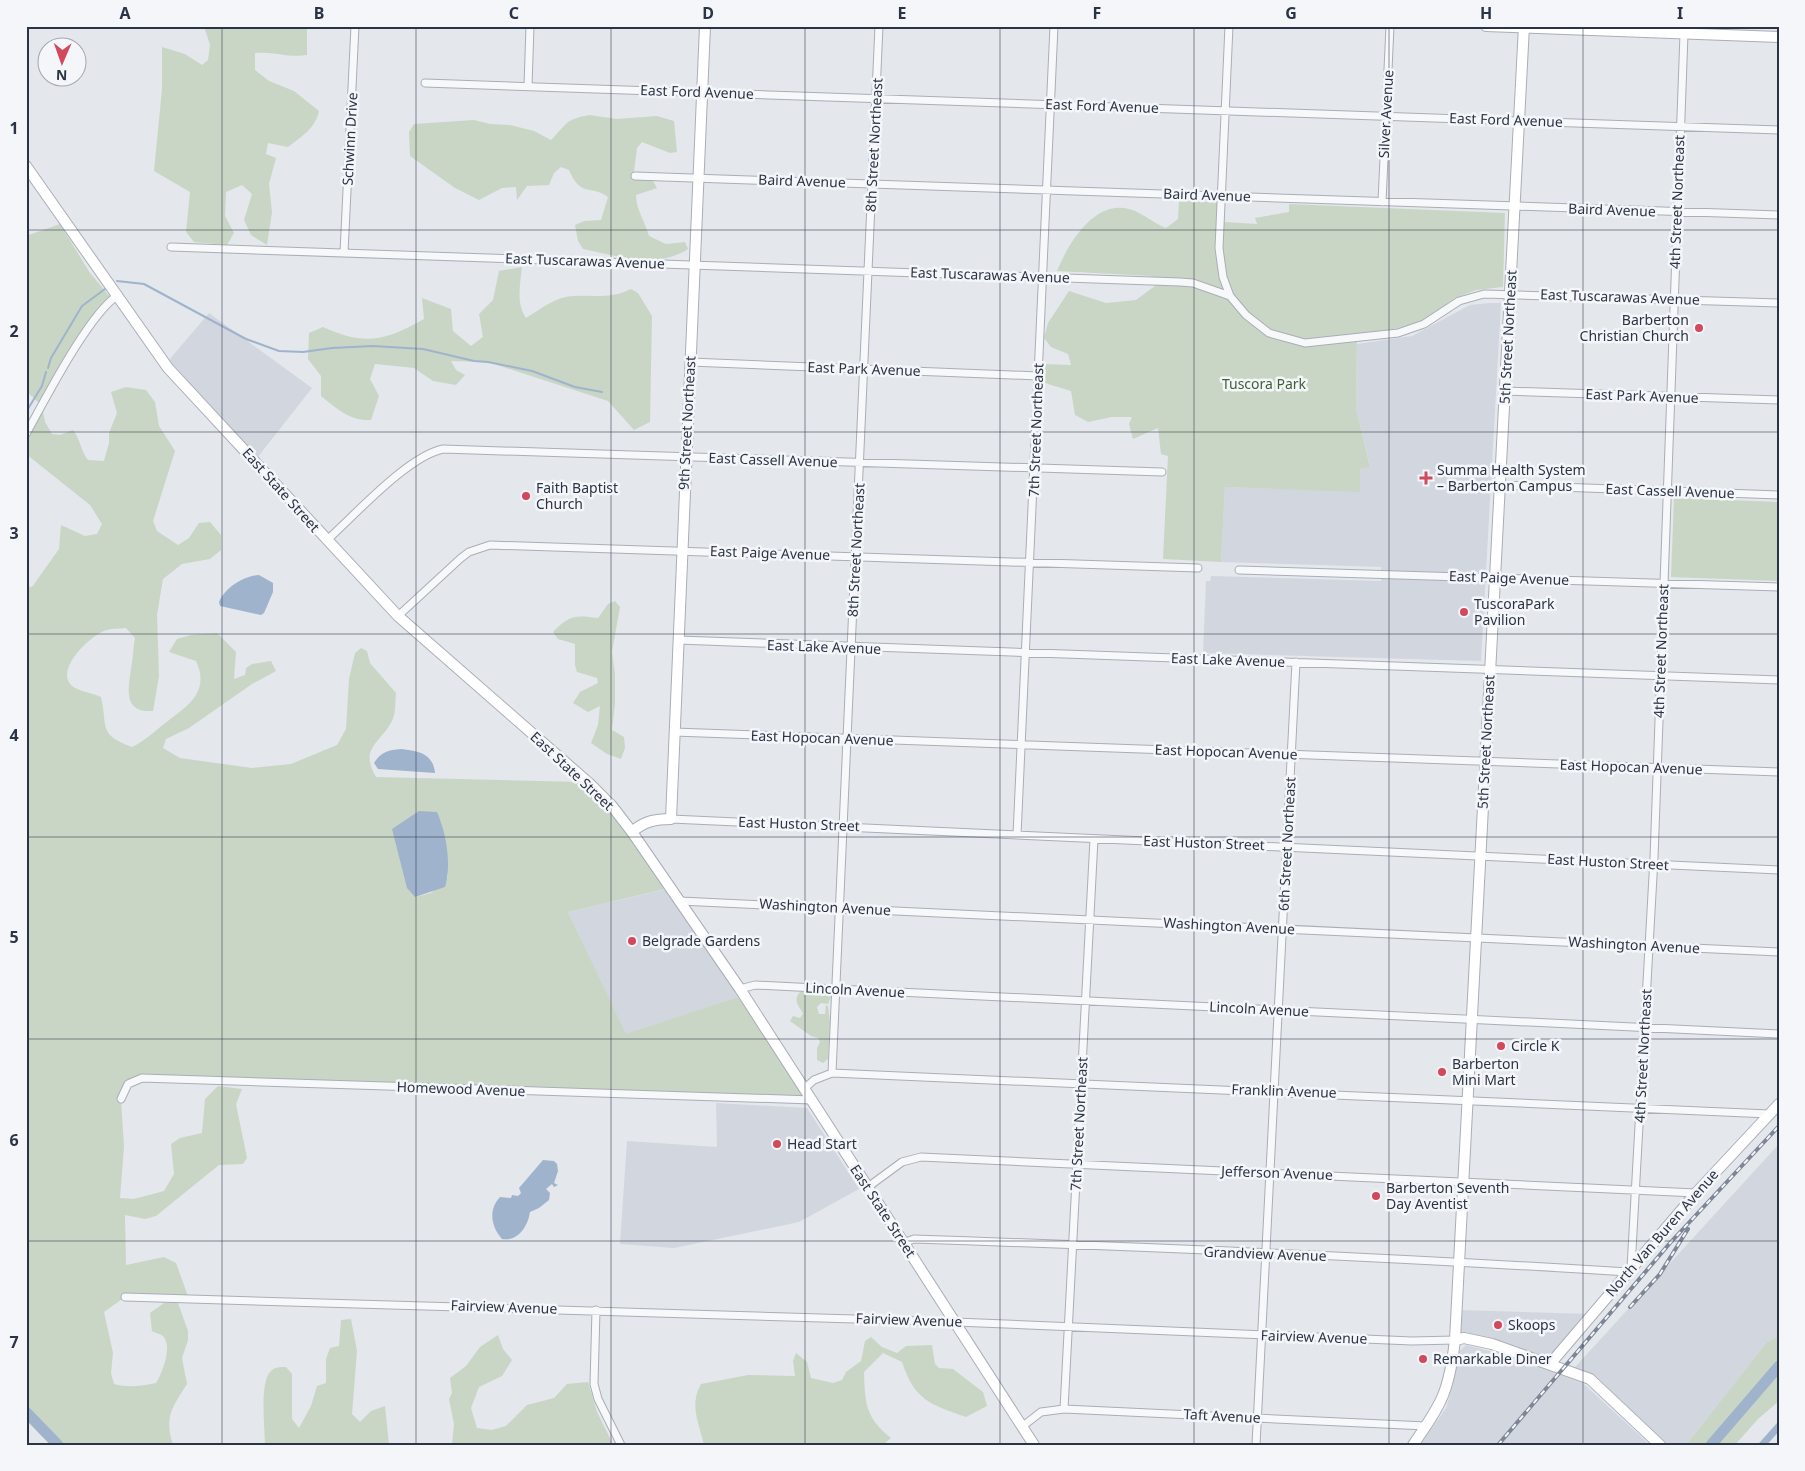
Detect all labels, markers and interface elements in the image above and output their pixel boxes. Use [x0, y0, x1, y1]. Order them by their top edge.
text: A [119, 2, 131, 24]
text: B [314, 2, 324, 24]
text: C [509, 2, 519, 24]
text: D [702, 2, 714, 24]
text: E [898, 2, 907, 24]
text: F [1093, 2, 1101, 24]
text: G [1285, 2, 1297, 24]
text: H [1480, 2, 1492, 24]
text: I [1677, 2, 1683, 24]
north arrow [38, 38, 88, 88]
text: N [56, 66, 68, 85]
street label: Silver Avenue [1374, 69, 1397, 159]
street label: 8th Street Northeast [861, 77, 886, 212]
street label: East Ford Avenue [640, 80, 754, 103]
street label: Schwinn Drive [338, 92, 361, 186]
street label: East Ford Avenue [1045, 94, 1159, 117]
street label: East Ford Avenue [1449, 108, 1563, 131]
text: 1 [9, 117, 19, 139]
street label: 4th Street Northeast [1665, 135, 1688, 269]
street label: Baird Avenue [758, 169, 846, 192]
street label: Baird Avenue [1163, 183, 1251, 206]
street label: Baird Avenue [1568, 198, 1656, 221]
street label: East Tuscarawas Avenue [505, 248, 665, 273]
street label: East Tuscarawas Avenue [910, 262, 1070, 287]
street label: 5th Street Northeast [1495, 269, 1520, 404]
street label: East Tuscarawas Avenue [1540, 284, 1700, 309]
place label: Barberton Christian Church [1580, 310, 1689, 345]
text: 2 [9, 320, 19, 342]
marker: Barberton Christian Church [1693, 322, 1705, 334]
street label: 9th Street Northeast [674, 355, 699, 490]
street label: East Park Avenue [807, 357, 921, 380]
street label: 7th Street Northeast [1024, 363, 1047, 497]
park label: Tuscora Park [1222, 374, 1307, 393]
street label: East Park Avenue [1585, 384, 1699, 407]
street label: East State Street [238, 443, 324, 536]
street label: East Cassell Avenue [708, 448, 838, 471]
place label: Summa Health System – Barberton Campus [1437, 460, 1586, 495]
marker: Summa Health System – Barberton Campus [1419, 471, 1433, 485]
place label: Faith Baptist Church [536, 478, 618, 513]
street label: East Cassell Avenue [1605, 479, 1735, 502]
street label: 8th Street Northeast [843, 482, 868, 617]
marker: Faith Baptist Church [520, 490, 532, 502]
text: 3 [9, 522, 19, 544]
street label: East Paige Avenue [710, 541, 831, 564]
street label: East Paige Avenue [1449, 566, 1570, 589]
street label: 4th Street Northeast [1649, 584, 1672, 718]
place label: TuscoraPark Pavilion [1474, 594, 1555, 629]
marker: TuscoraPark Pavilion [1458, 606, 1470, 618]
street label: East Lake Avenue [767, 635, 882, 658]
street label: East Lake Avenue [1171, 648, 1286, 671]
street label: 5th Street Northeast [1473, 674, 1498, 809]
text: 4 [9, 724, 19, 746]
street label: East Hopocan Avenue [750, 726, 894, 749]
street label: East State Street [527, 727, 618, 814]
street label: East Hopocan Avenue [1154, 740, 1298, 763]
street label: East Hopocan Avenue [1559, 755, 1703, 778]
street label: 6th Street Northeast [1274, 776, 1299, 911]
street label: East Huston Street [738, 812, 860, 835]
street label: East Huston Street [1143, 831, 1265, 854]
street label: East Huston Street [1547, 849, 1669, 874]
street label: Washington Avenue [759, 894, 891, 919]
street label: Washington Avenue [1163, 913, 1295, 938]
text: 5 [9, 926, 19, 948]
place label: Belgrade Gardens [642, 931, 760, 950]
street label: Washington Avenue [1568, 932, 1700, 957]
marker: Belgrade Gardens [626, 935, 638, 947]
street label: Lincoln Avenue [805, 977, 905, 1002]
street label: 4th Street Northeast [1630, 988, 1655, 1123]
street label: Lincoln Avenue [1209, 996, 1309, 1021]
place label: Circle K [1511, 1036, 1560, 1055]
marker: Circle K [1495, 1040, 1507, 1052]
place label: Barberton Mini Mart [1452, 1054, 1519, 1089]
street label: 7th Street Northeast [1066, 1056, 1091, 1191]
marker: Barberton Mini Mart [1436, 1066, 1448, 1078]
street label: Homewood Avenue [396, 1077, 526, 1100]
street label: Franklin Avenue [1231, 1079, 1337, 1102]
text: 6 [9, 1129, 19, 1151]
place label: Head Start [787, 1134, 857, 1153]
marker: Head Start [771, 1138, 783, 1150]
street label: East State Street [846, 1161, 921, 1261]
street label: Jefferson Avenue [1219, 1161, 1333, 1184]
street label: North Van Buren Avenue [1601, 1165, 1722, 1300]
place label: Barberton Seventh Day Aventist [1386, 1178, 1510, 1213]
marker: Barberton Seventh Day Aventist [1370, 1190, 1382, 1202]
street label: Grandview Avenue [1203, 1242, 1327, 1265]
street label: Fairview Avenue [450, 1295, 558, 1318]
street label: Fairview Avenue [855, 1308, 963, 1331]
place label: Skoops [1508, 1315, 1556, 1334]
marker: Skoops [1492, 1319, 1504, 1331]
street label: Fairview Avenue [1260, 1325, 1368, 1348]
text: 7 [9, 1331, 19, 1353]
place label: Remarkable Diner [1433, 1349, 1552, 1368]
marker: Remarkable Diner [1417, 1353, 1429, 1365]
street label: Taft Avenue [1183, 1404, 1261, 1427]

